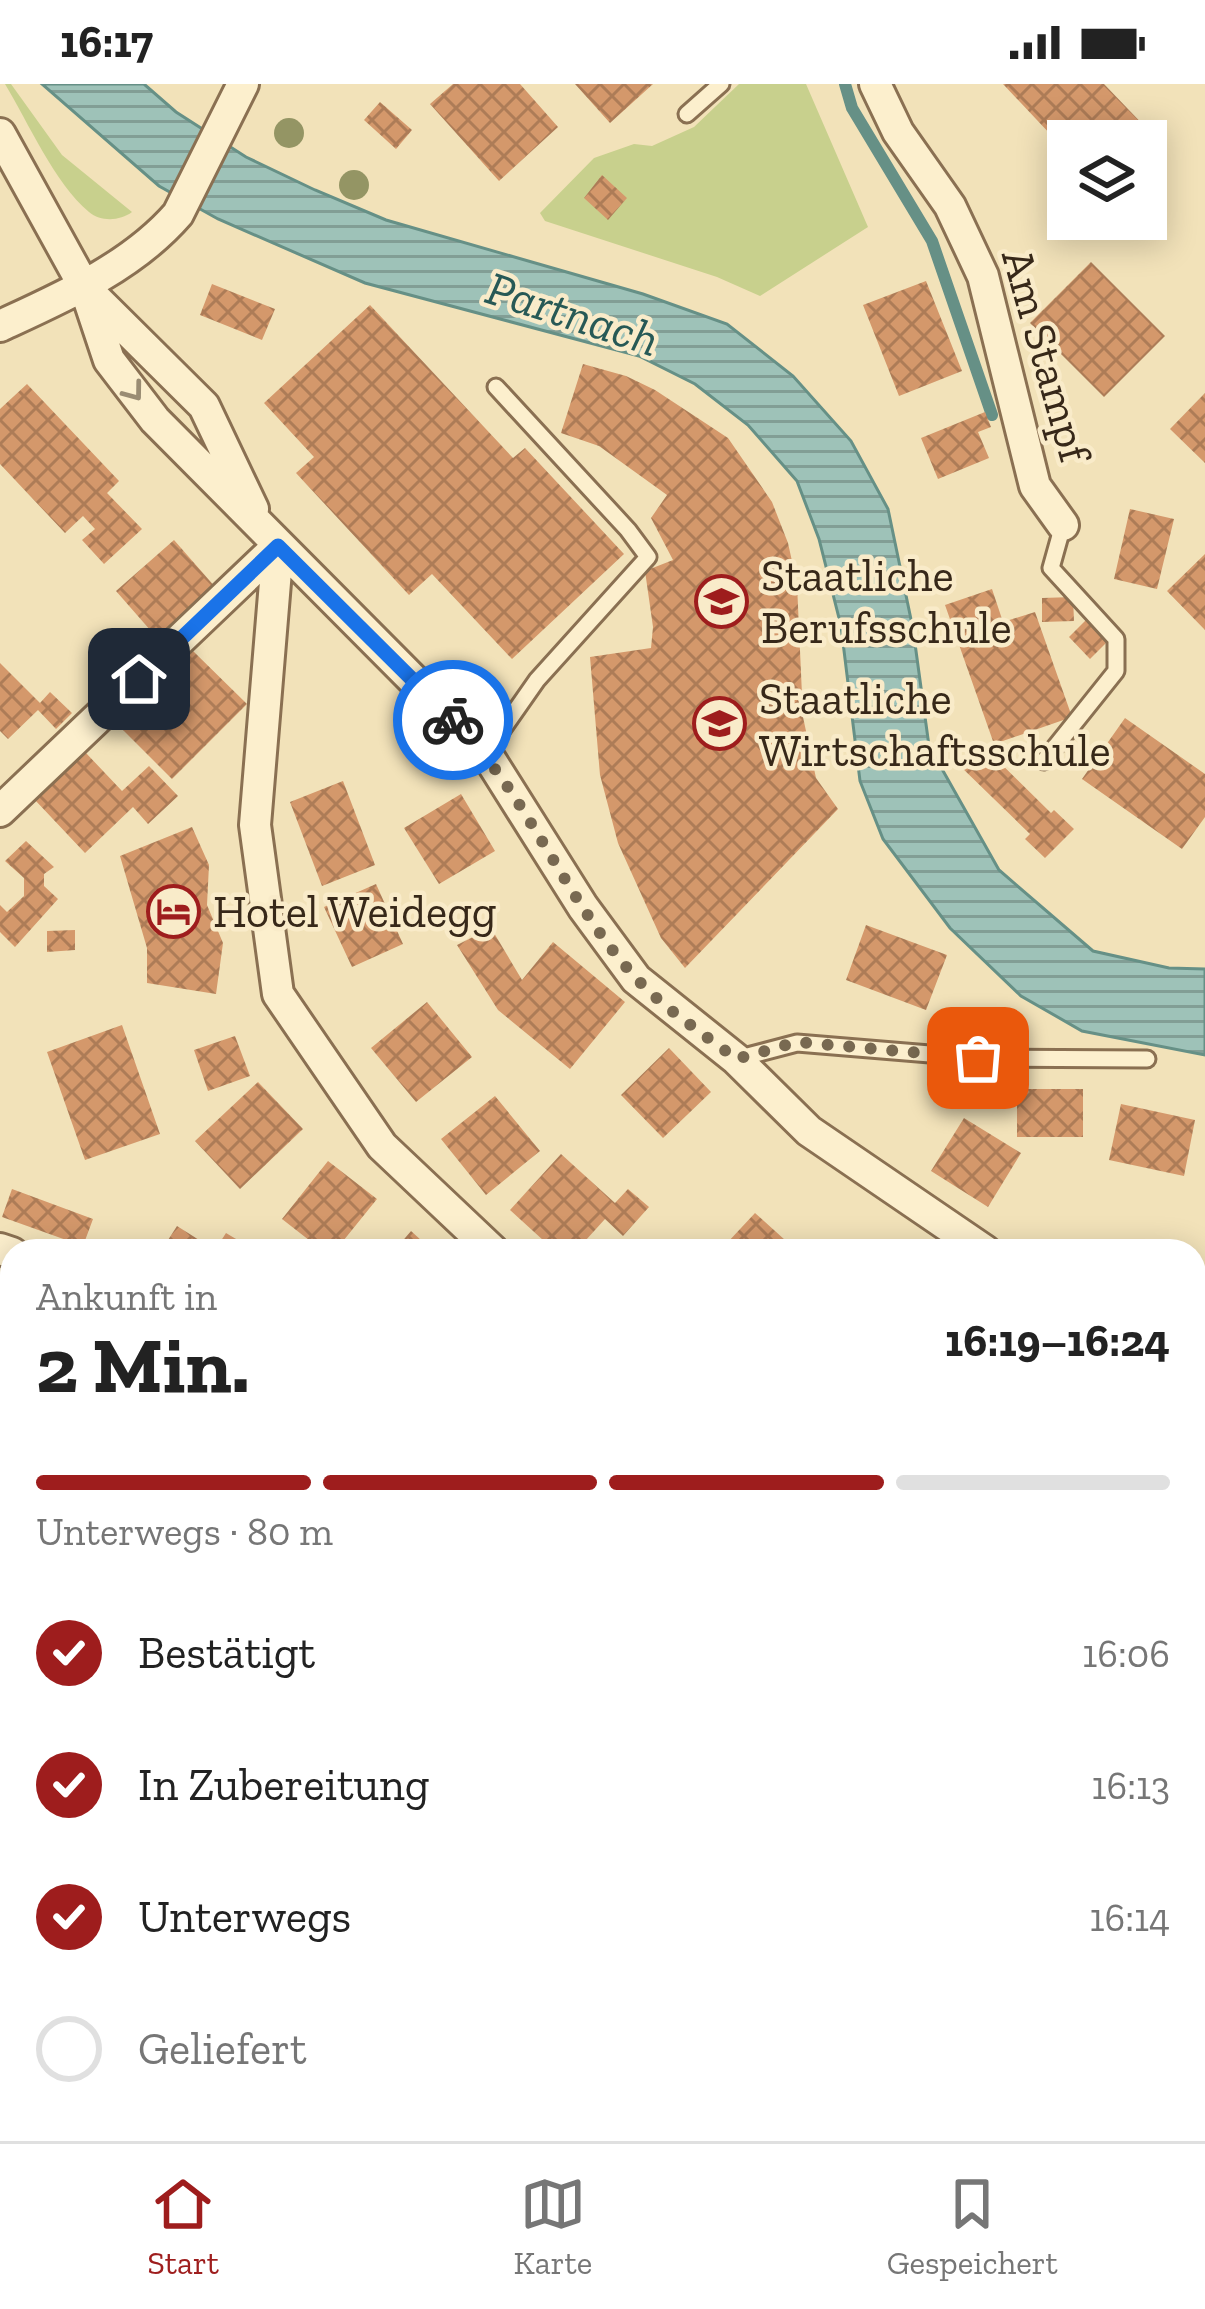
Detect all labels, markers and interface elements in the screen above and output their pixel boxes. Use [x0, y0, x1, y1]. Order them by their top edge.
text: 16:17 [60, 15, 153, 69]
map controls [1047, 120, 1167, 240]
button: layers [1047, 120, 1167, 240]
street label: Am Stampf [990, 243, 1103, 471]
water label: Partnach [479, 259, 666, 368]
one-way arrow [120, 378, 141, 400]
place label: Staatliche Berufsschule [761, 549, 1012, 655]
school or university icon: Staatliche Berufsschule [694, 573, 750, 629]
pin [88, 628, 190, 730]
icon: home [106, 646, 172, 712]
courier [393, 660, 513, 780]
place label: Staatliche Wirtschaftsschule [759, 672, 1111, 778]
icon: bike [420, 687, 486, 753]
school or university icon: Staatliche Wirtschaftsschule [692, 696, 748, 752]
hotel icon: Hotel Weidegg [146, 883, 202, 939]
place label: Hotel Weidegg [213, 885, 496, 939]
pin [927, 1007, 1029, 1109]
icon: bag [945, 1025, 1011, 1091]
text: Ankunft in [36, 1273, 217, 1320]
text: 16:19–16:24 [945, 1314, 1170, 1368]
text: 2 Min. [36, 1318, 250, 1412]
text: Unterwegs · 80 m [36, 1508, 333, 1555]
icon: check [36, 1620, 102, 1686]
text: Bestätigt [138, 1626, 315, 1680]
text: 16:06 [1082, 1630, 1170, 1677]
icon: check [36, 1752, 102, 1818]
text: In Zubereitung [138, 1758, 429, 1812]
text: 16:13 [1091, 1762, 1170, 1809]
icon: check [36, 1884, 102, 1950]
text: Unterwegs [138, 1890, 351, 1944]
text: 16:14 [1090, 1894, 1170, 1941]
text: Geliefert [138, 2022, 307, 2076]
tab: Start [147, 2171, 219, 2282]
tab: Karte [514, 2171, 592, 2282]
tab: Gespeichert [887, 2171, 1058, 2282]

